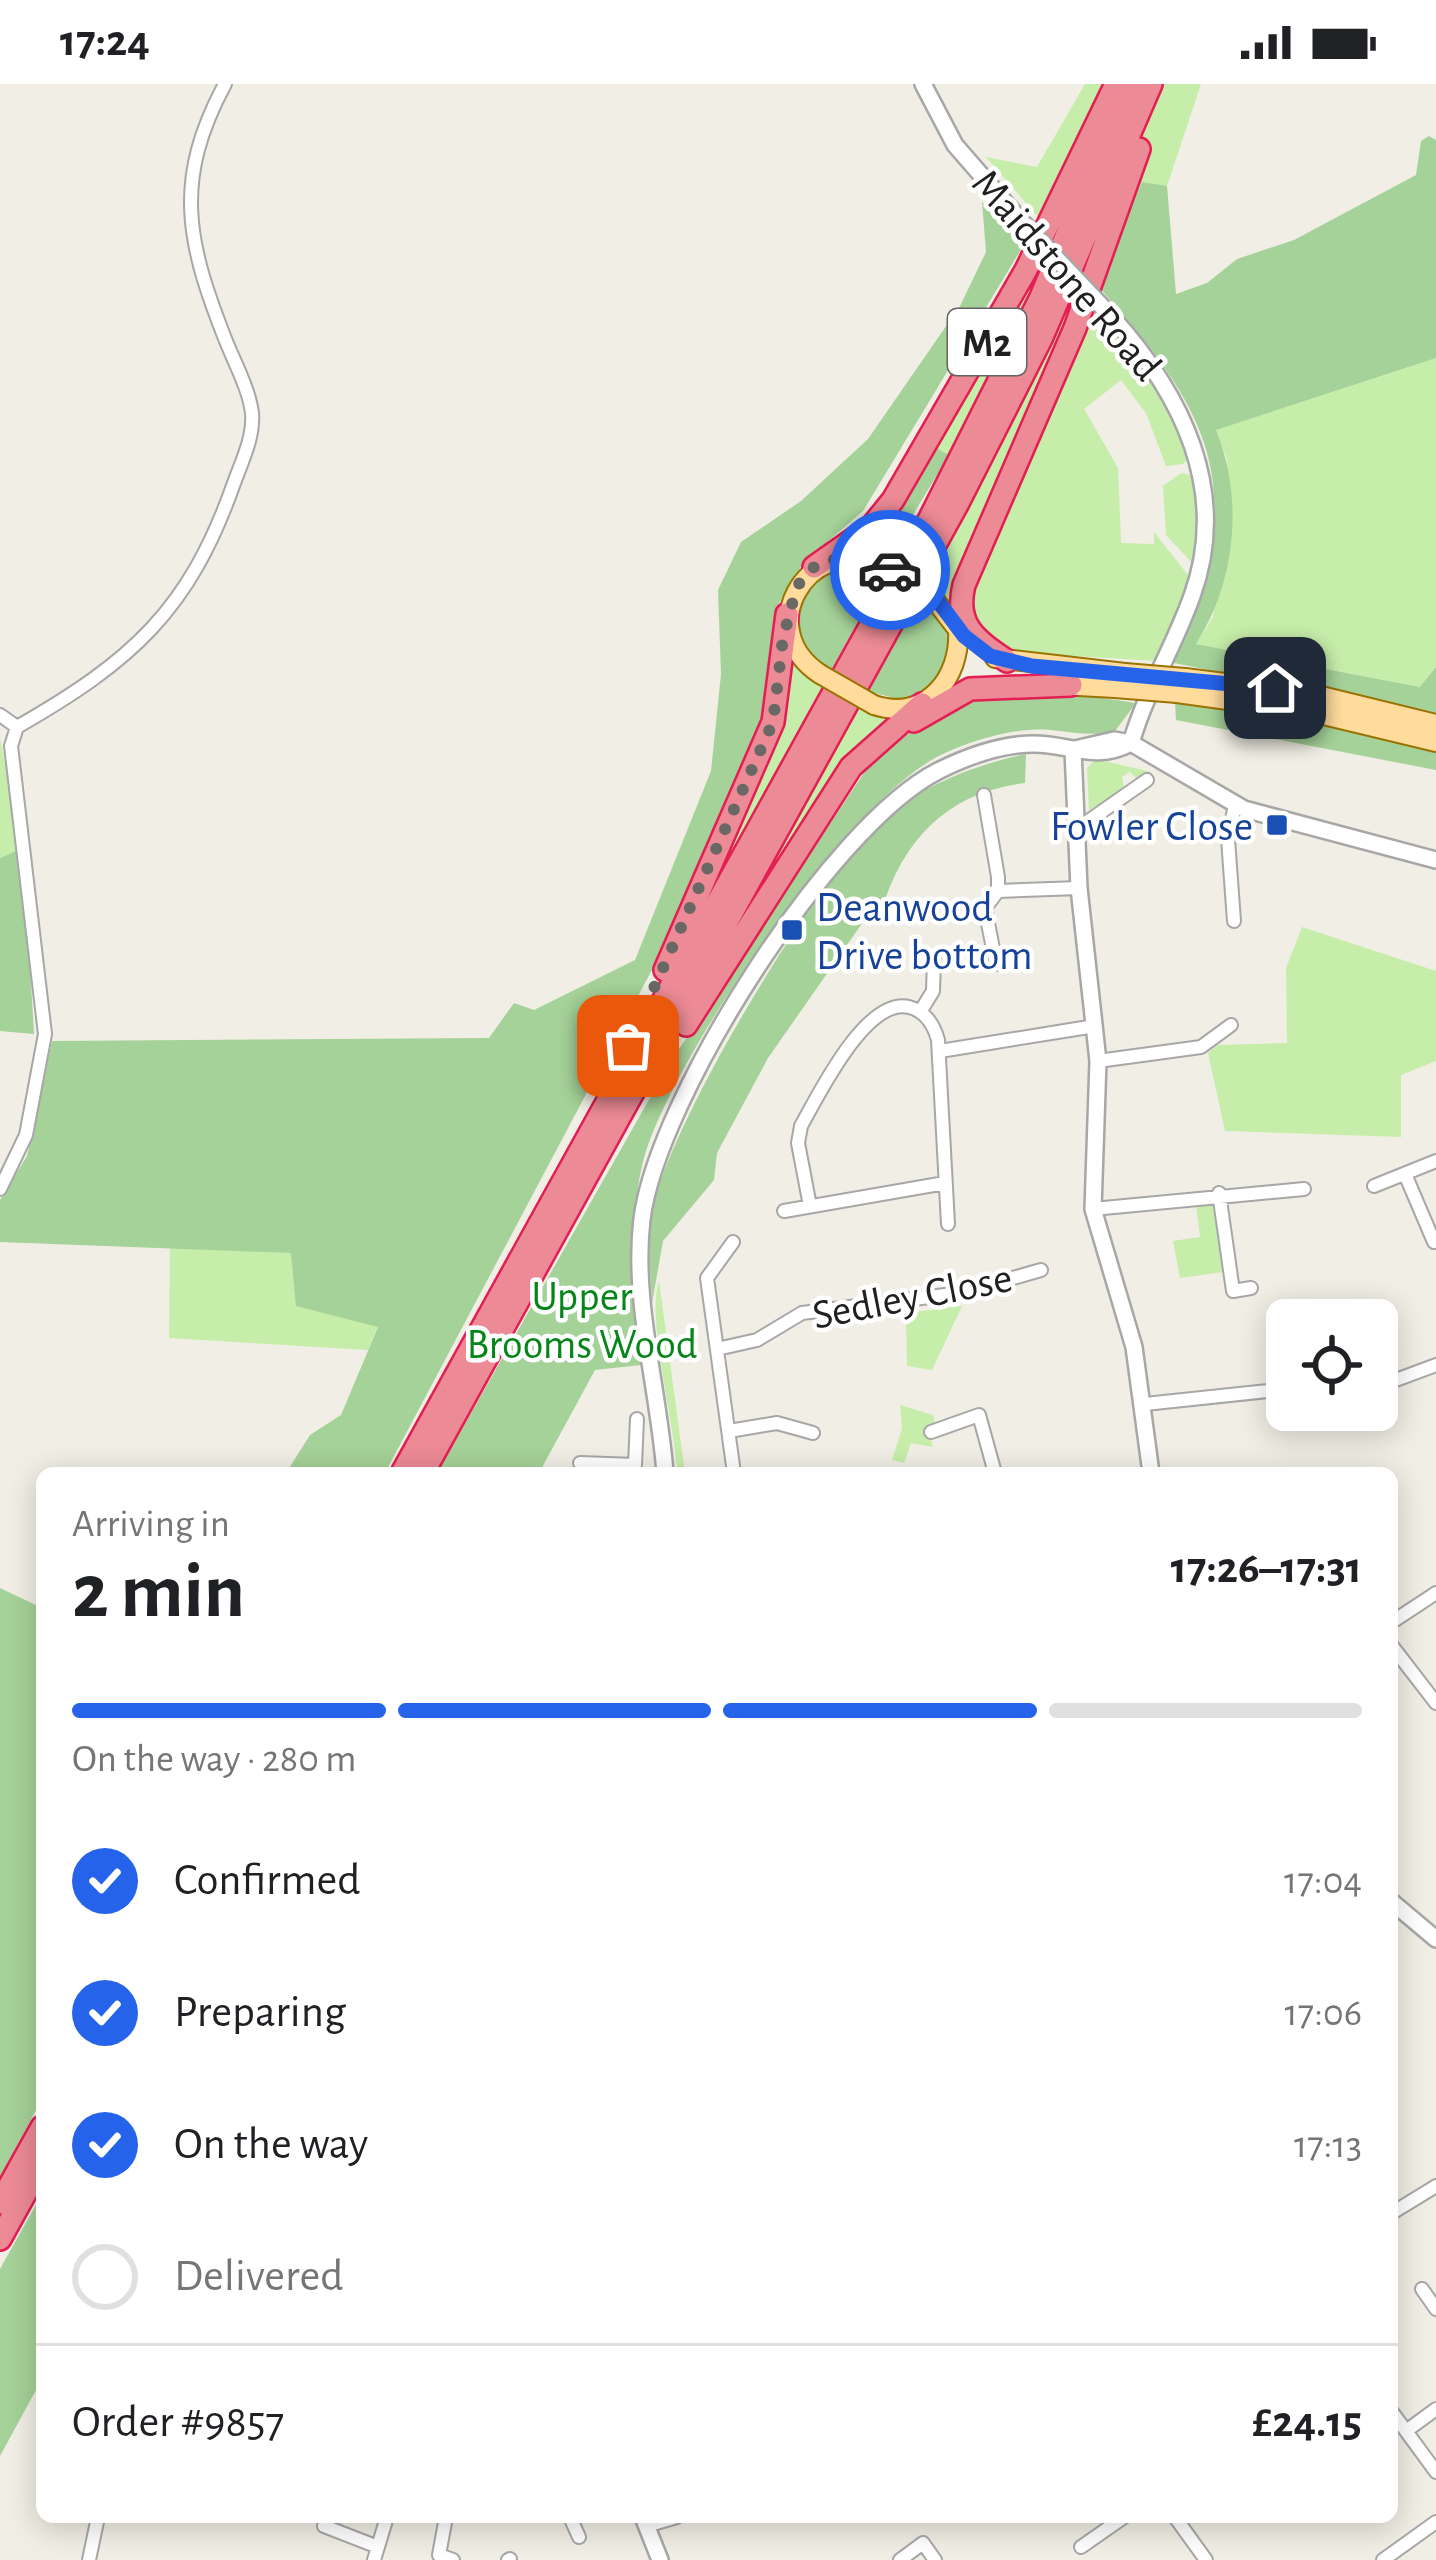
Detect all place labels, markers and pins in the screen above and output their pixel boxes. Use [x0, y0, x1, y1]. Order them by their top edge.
pin [1224, 637, 1326, 739]
place label: Fowler Close [1050, 806, 1253, 848]
marker: Fowler Close [1264, 812, 1290, 838]
place label: Deanwood Drive bottom [816, 887, 1033, 977]
marker: Deanwood Drive bottom [779, 917, 805, 943]
pin [577, 995, 679, 1097]

